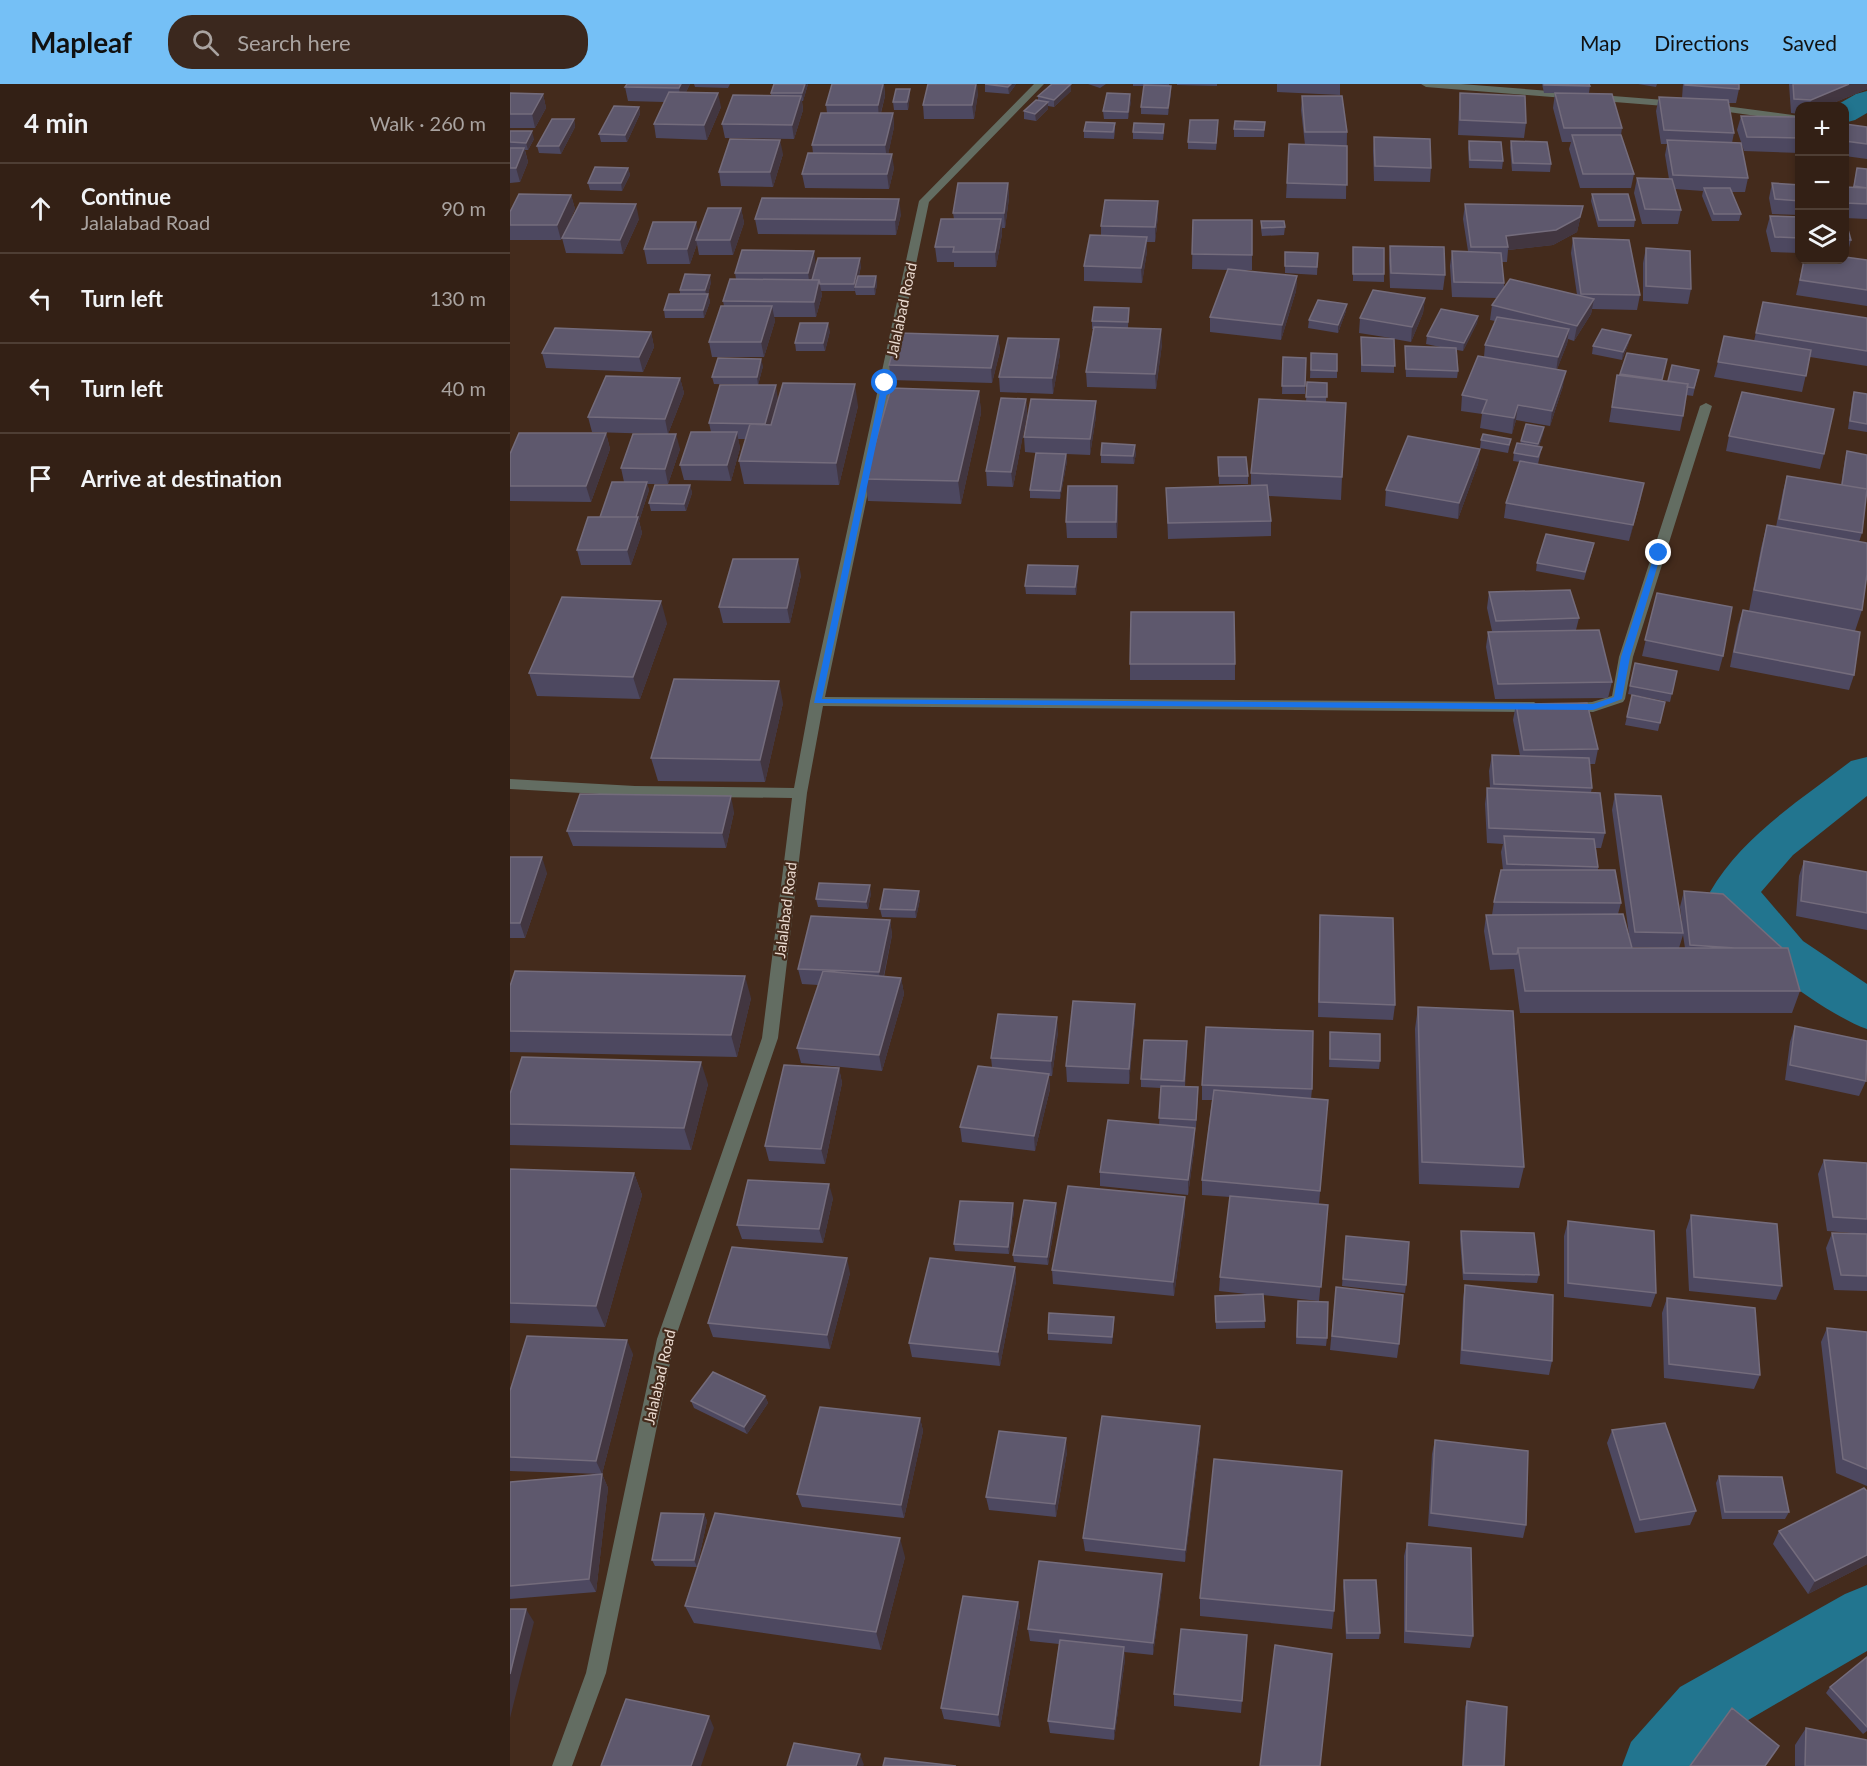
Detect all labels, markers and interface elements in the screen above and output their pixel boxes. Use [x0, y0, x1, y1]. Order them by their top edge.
search box [168, 15, 588, 69]
text: Mapleaf [30, 25, 132, 59]
icon: search [189, 26, 222, 59]
text: Search here [237, 29, 351, 56]
text: Map [1580, 30, 1621, 55]
text: Directions [1654, 30, 1749, 55]
text: Saved [1782, 30, 1837, 55]
map controls [1795, 102, 1849, 264]
button: + [1795, 102, 1849, 156]
text: 4 min [24, 107, 88, 139]
text: Walk · 260 m [370, 111, 486, 135]
button: − [1795, 156, 1849, 210]
text: Continue [81, 183, 171, 210]
icon: ahead [24, 192, 57, 225]
text: 90 m [441, 196, 486, 220]
text: Jalalabad Road [81, 210, 210, 234]
button: layers [1795, 210, 1849, 264]
street label: Jalalabad Road [882, 261, 920, 359]
icon: left [24, 282, 57, 315]
text: Turn left [81, 285, 163, 312]
text: 130 m [430, 286, 486, 310]
route start [871, 369, 897, 395]
icon: left [24, 372, 57, 405]
text: Turn left [81, 375, 163, 402]
text: 40 m [441, 376, 486, 400]
icon: arrive [24, 462, 57, 495]
text: Arrive at destination [81, 465, 282, 492]
route end [1645, 539, 1671, 565]
street label: Jalalabad Road [770, 861, 800, 959]
street label: Jalalabad Road [639, 1328, 679, 1426]

